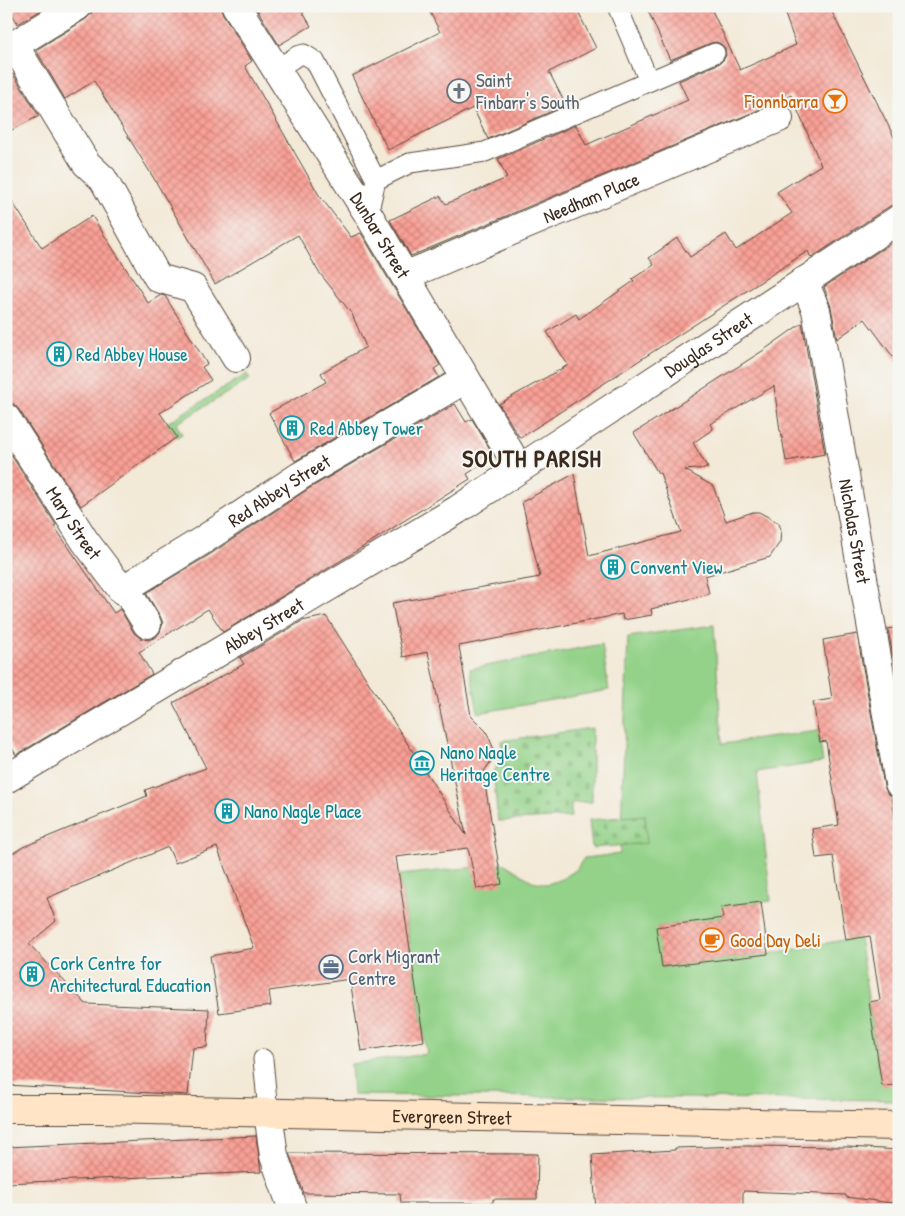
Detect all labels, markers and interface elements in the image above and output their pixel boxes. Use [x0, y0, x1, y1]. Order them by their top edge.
place label: Saint Finbarr's South [475, 67, 579, 115]
church icon: Saint Finbarr's South [446, 78, 472, 104]
place label: Fionnbarra [743, 88, 819, 114]
bar icon: Fionnbarra [822, 88, 848, 114]
street label: Needham Place [539, 165, 644, 229]
street label: Dunbar Street [344, 187, 417, 284]
street label: Douglas Street [659, 306, 758, 383]
building icon: Red Abbey House [46, 341, 72, 367]
place label: Red Abbey House [76, 341, 188, 367]
building icon: Red Abbey Tower [279, 415, 305, 441]
place label: Red Abbey Tower [310, 415, 424, 441]
district label: SOUTH PARISH [462, 442, 602, 474]
street label: Red Abbey Street [223, 448, 336, 533]
street label: Nicholas Street [833, 477, 877, 586]
street label: Mary Street [40, 481, 108, 565]
building icon: Convent View [600, 554, 626, 580]
place label: Convent View [630, 554, 723, 580]
street label: Abbey Street [219, 591, 309, 659]
place label: Nano Nagle Heritage Centre [440, 739, 551, 787]
museum icon: Nano Nagle Heritage Centre [409, 750, 435, 776]
building icon: Nano Nagle Place [214, 798, 240, 824]
place label: Nano Nagle Place [244, 798, 362, 824]
cafe icon: Good Day Deli [699, 927, 725, 953]
place label: Good Day Deli [730, 927, 821, 953]
place label: Cork Migrant Centre [348, 943, 440, 991]
place label: Cork Centre for Architectural Education [50, 950, 211, 998]
office icon: Cork Migrant Centre [318, 954, 344, 980]
building icon: Cork Centre for Architectural Education [19, 961, 45, 987]
street label: Evergreen Street [392, 1102, 512, 1131]

